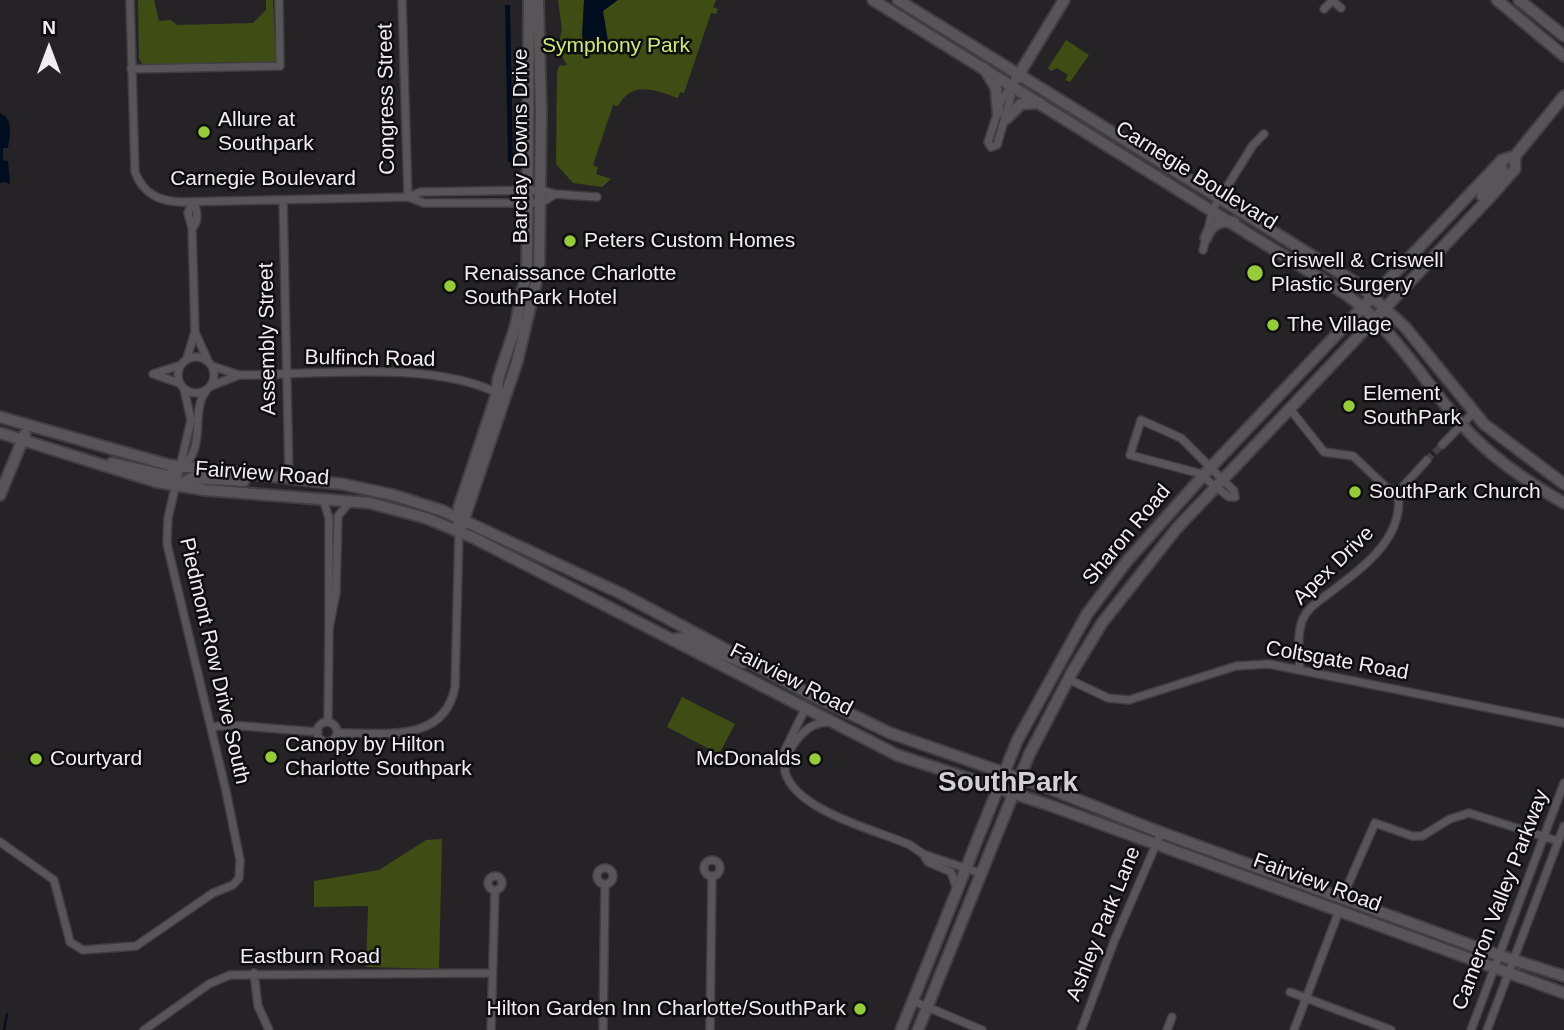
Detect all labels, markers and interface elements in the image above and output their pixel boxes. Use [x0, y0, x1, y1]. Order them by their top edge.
north arrow [14, 14, 84, 84]
text: N [42, 17, 56, 38]
street label: Congress Street [373, 23, 401, 175]
park label: Symphony Park [542, 33, 690, 59]
street label: Barclay Downs Drive [508, 49, 534, 243]
place label: Allure at Southpark [218, 107, 314, 157]
street label: Carnegie Boulevard [1111, 116, 1281, 236]
marker: Allure at Southpark [196, 124, 212, 140]
street label: Carnegie Boulevard [170, 166, 356, 192]
place label: Peters Custom Homes [584, 228, 795, 254]
marker: Peters Custom Homes [562, 233, 578, 249]
place label: Criswell & Criswell Plastic Surgery [1271, 248, 1444, 298]
place label: Renaissance Charlotte SouthPark Hotel [464, 261, 676, 311]
street label: Assembly Street [254, 262, 282, 416]
marker: Criswell & Criswell Plastic Surgery [1245, 263, 1265, 283]
marker: Renaissance Charlotte SouthPark Hotel [442, 278, 458, 294]
place label: The Village [1287, 312, 1392, 338]
marker: The Village [1265, 317, 1281, 333]
street label: Bulfinch Road [304, 345, 436, 373]
place label: Element SouthPark [1363, 381, 1461, 431]
marker: Element SouthPark [1341, 398, 1357, 414]
street label: Fairview Road [194, 457, 330, 491]
place label: SouthPark Church [1369, 479, 1541, 505]
street label: Sharon Road [1078, 480, 1176, 590]
marker: SouthPark Church [1347, 484, 1363, 500]
street label: Apex Drive [1288, 521, 1380, 611]
street label: Piedmont Row Drive South [173, 535, 255, 787]
street label: Coltsgate Road [1264, 636, 1410, 686]
street label: Fairview Road [725, 638, 857, 722]
place label: Canopy by Hilton Charlotte Southpark [285, 732, 472, 782]
place label: Courtyard [50, 746, 142, 772]
place label: McDonalds [696, 746, 801, 772]
marker: Canopy by Hilton Charlotte Southpark [263, 749, 279, 765]
marker: Courtyard [28, 751, 44, 767]
marker: McDonalds [807, 751, 823, 767]
district label: SouthPark [938, 766, 1078, 800]
street label: Cameron Valley Parkway [1447, 786, 1555, 1014]
street label: Ashley Park Lane [1061, 843, 1147, 1005]
street label: Fairview Road [1250, 848, 1384, 918]
street label: Eastburn Road [240, 944, 380, 970]
place label: Hilton Garden Inn Charlotte/SouthPark [486, 996, 846, 1022]
marker: Hilton Garden Inn Charlotte/SouthPark [852, 1001, 868, 1017]

